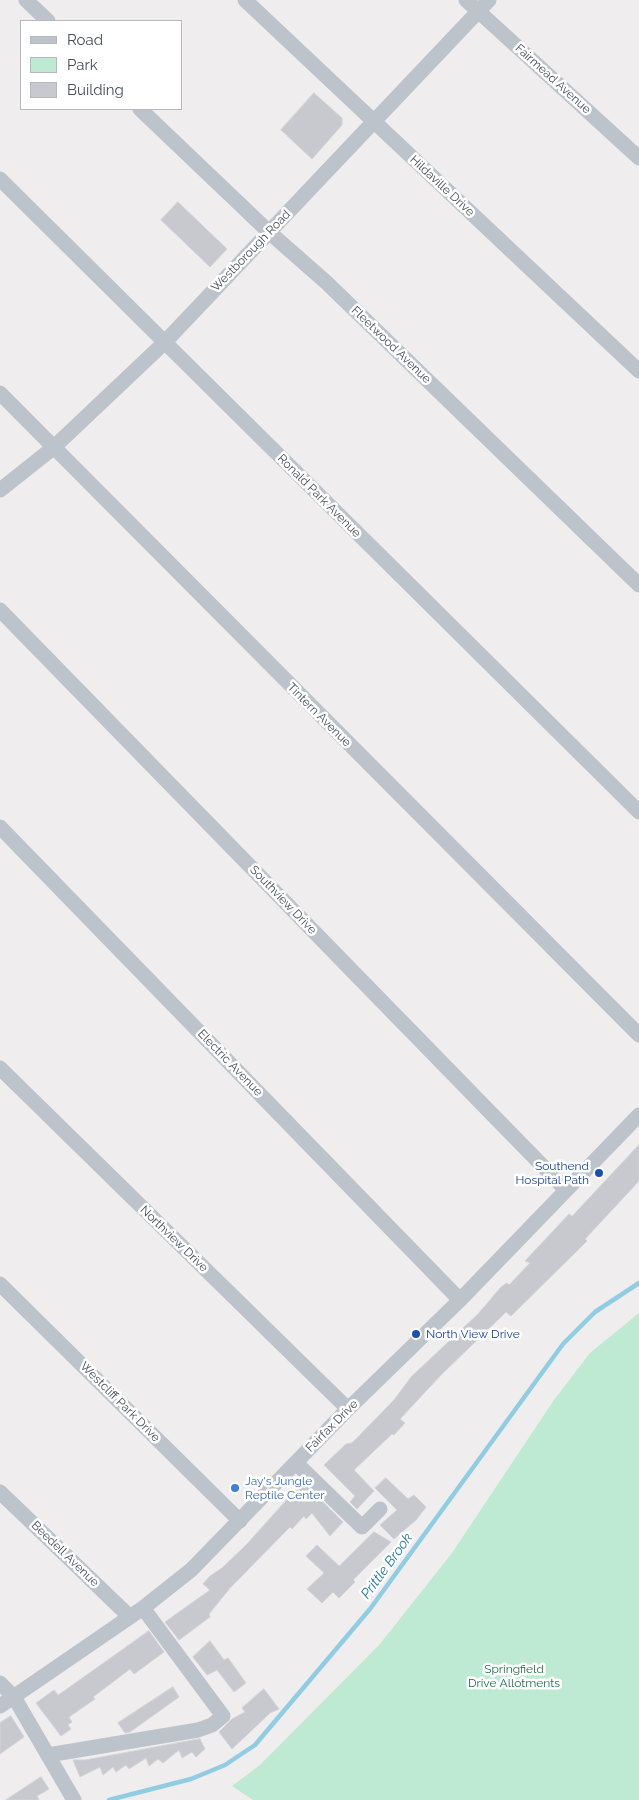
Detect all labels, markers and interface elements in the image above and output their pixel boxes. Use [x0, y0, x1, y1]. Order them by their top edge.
legend [20, 20, 182, 110]
text: Road [67, 31, 103, 49]
street label: Fairmead Avenue [512, 41, 594, 117]
text: Park [67, 56, 98, 74]
text: Building [67, 81, 124, 99]
street label: Hildaville Drive [407, 152, 477, 220]
street label: Westborough Road [208, 207, 294, 295]
street label: Fleetwood Avenue [348, 303, 434, 387]
street label: Ronald Park Avenue [274, 451, 364, 541]
street label: Tintern Avenue [284, 680, 354, 750]
street label: Southview Drive [247, 863, 319, 937]
street label: Electric Avenue [195, 1027, 265, 1099]
place label: Southend Hospital Path [516, 1159, 589, 1187]
marker: Southend Hospital Path [593, 1167, 605, 1179]
street label: Northview Drive [137, 1203, 211, 1275]
place label: North View Drive [426, 1327, 520, 1341]
marker: North View Drive [410, 1328, 422, 1340]
street label: Westcliff Park Drive [77, 1359, 163, 1445]
street label: Fairfax Drive [303, 1397, 361, 1455]
place label: Jay's Jungle Reptile Center [245, 1474, 324, 1502]
marker: Jay's Jungle Reptile Center [229, 1482, 241, 1494]
street label: Beedell Avenue [28, 1518, 102, 1590]
water label: Prittle Brook [358, 1530, 416, 1602]
park label: Springfield Drive Allotments [468, 1662, 560, 1690]

